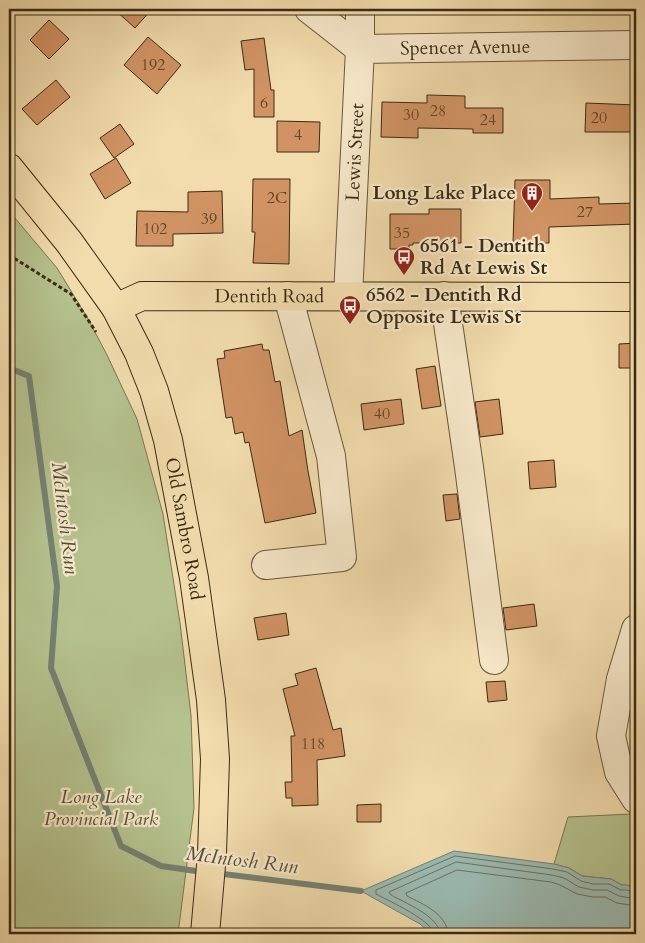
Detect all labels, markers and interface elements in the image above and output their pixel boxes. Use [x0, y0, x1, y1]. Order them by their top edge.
street label: Spencer Avenue [400, 34, 530, 61]
house number: 192 [141, 54, 165, 76]
house number: 6 [260, 92, 268, 114]
house number: 28 [430, 100, 446, 122]
street label: Lewis Street [340, 103, 370, 202]
house number: 30 [403, 104, 419, 126]
house number: 20 [591, 107, 607, 129]
house number: 24 [480, 109, 496, 131]
house number: 4 [294, 124, 302, 146]
place label: Long Lake Place [373, 180, 516, 206]
building icon: Long Lake Place [520, 181, 544, 212]
house number: 2C [267, 187, 287, 209]
house number: 27 [577, 201, 593, 223]
house number: 39 [201, 208, 217, 230]
house number: 102 [143, 218, 167, 240]
house number: 35 [394, 222, 410, 244]
place label: 6561 - Dentith Rd At Lewis St [420, 233, 547, 281]
bus stop icon: 6561 - Dentith Rd At Lewis St [392, 245, 416, 276]
place label: 6562 - Dentith Rd Opposite Lewis St [366, 282, 522, 330]
street label: Dentith Road [215, 283, 324, 309]
bus stop icon: 6562 - Dentith Rd Opposite Lewis St [338, 294, 362, 325]
house number: 40 [374, 403, 390, 425]
street label: Old Sambro Road [159, 455, 210, 602]
water label: McIntosh Run [45, 460, 85, 576]
house number: 118 [301, 733, 325, 755]
park label: Long Lake Provincial Park [44, 784, 159, 832]
water label: McIntosh Run [184, 840, 300, 880]

